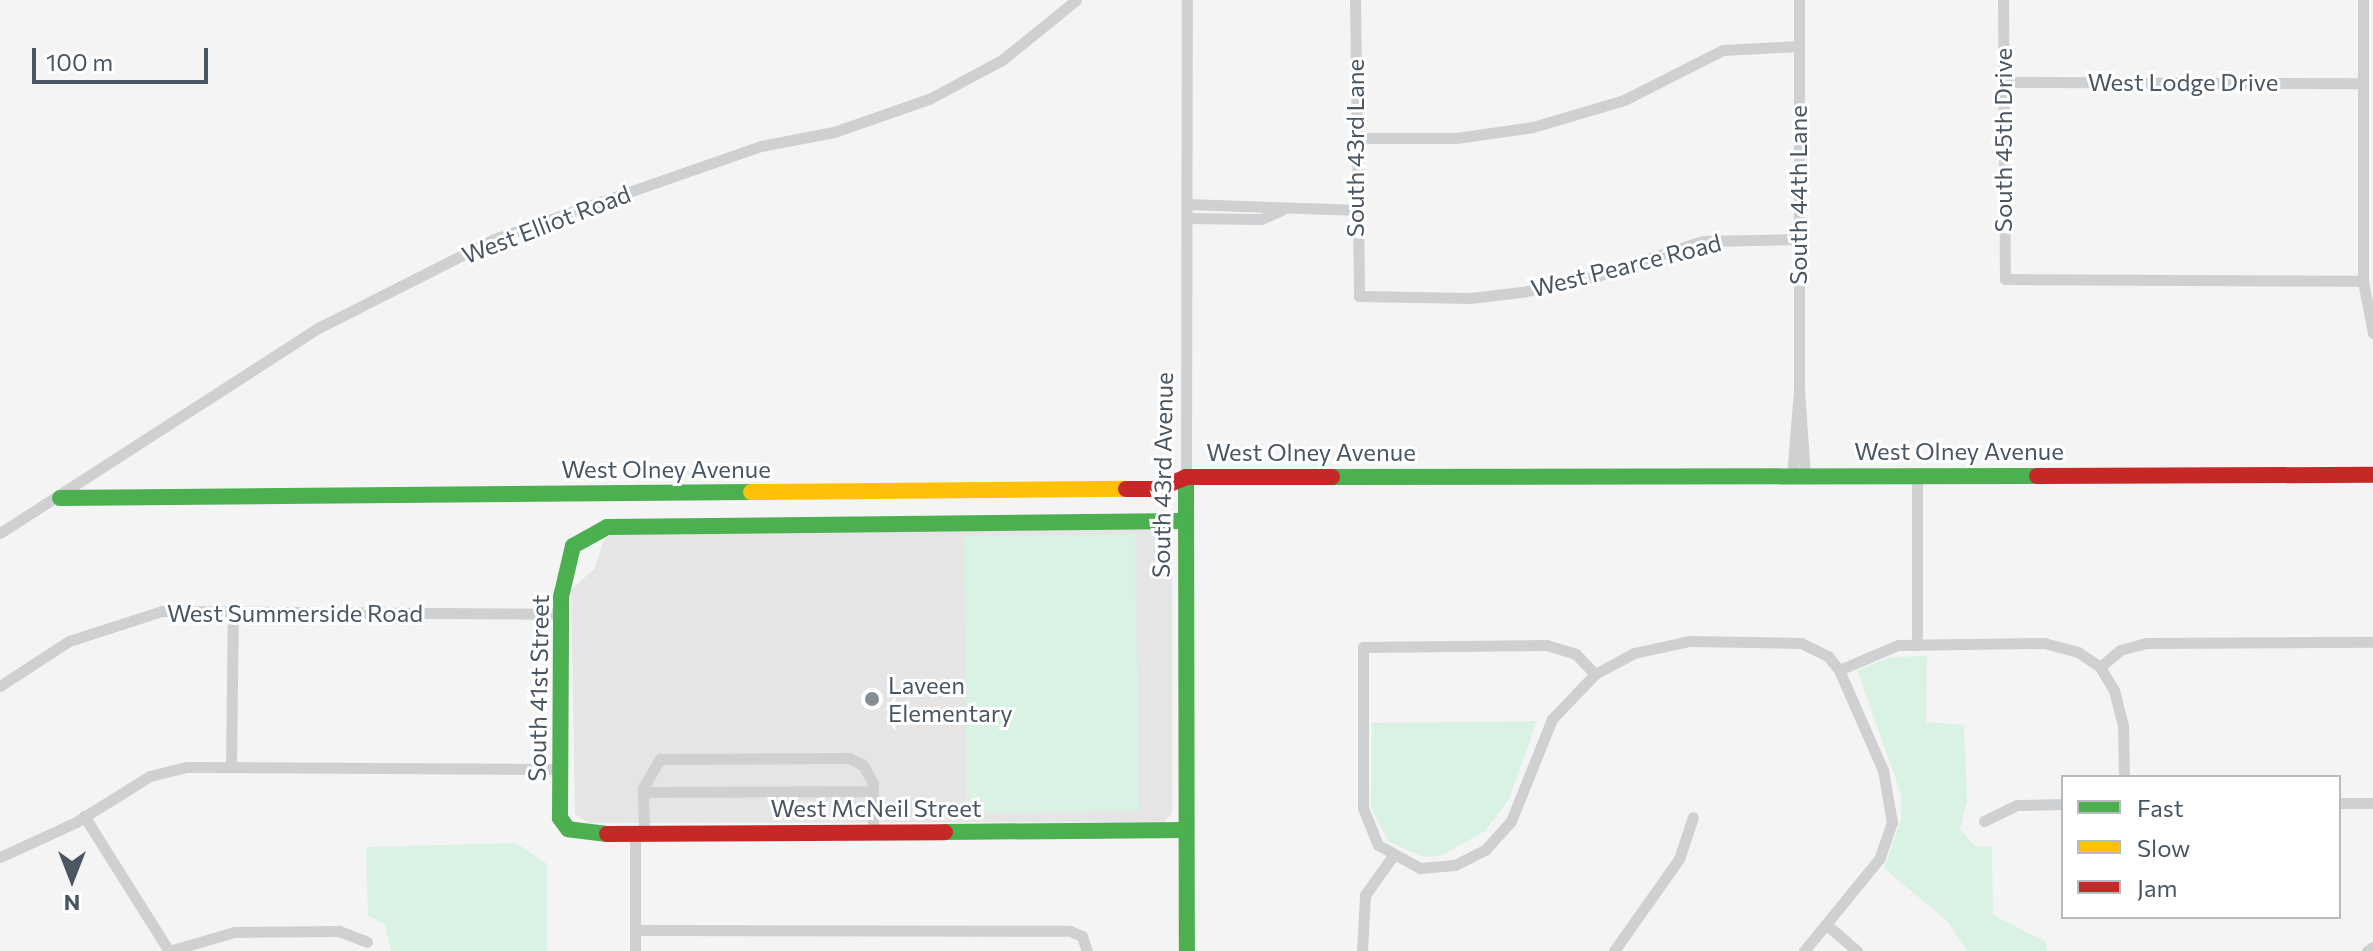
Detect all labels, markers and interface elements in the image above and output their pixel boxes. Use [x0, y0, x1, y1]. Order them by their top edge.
scale bar [36, 32, 212, 82]
text: 100 m [46, 47, 113, 76]
street label: South 45th Drive [1989, 48, 2017, 232]
street label: South 43rd Lane [1341, 59, 1369, 237]
street label: West Lodge Drive [2088, 68, 2278, 96]
street label: South 44th Lane [1784, 105, 1812, 285]
street label: West Elliot Road [458, 179, 634, 269]
street label: West Pearce Road [1528, 227, 1724, 303]
street label: South 43rd Avenue [1146, 372, 1178, 578]
street label: West Olney Avenue [1854, 437, 2064, 465]
street label: West Olney Avenue [1206, 438, 1416, 466]
street label: West Olney Avenue [561, 455, 771, 483]
street label: South 41st Street [522, 594, 554, 782]
street label: West Summerside Road [167, 599, 423, 627]
place label: Laveen Elementary [888, 671, 1013, 727]
marker: Laveen Elementary [863, 690, 881, 708]
legend [2061, 775, 2341, 919]
text: Fast [2137, 793, 2184, 822]
street label: West McNeil Street [771, 794, 981, 822]
text: Slow [2137, 833, 2190, 862]
north arrow [32, 839, 112, 919]
text: Jam [2137, 873, 2177, 902]
text: N [64, 890, 80, 917]

